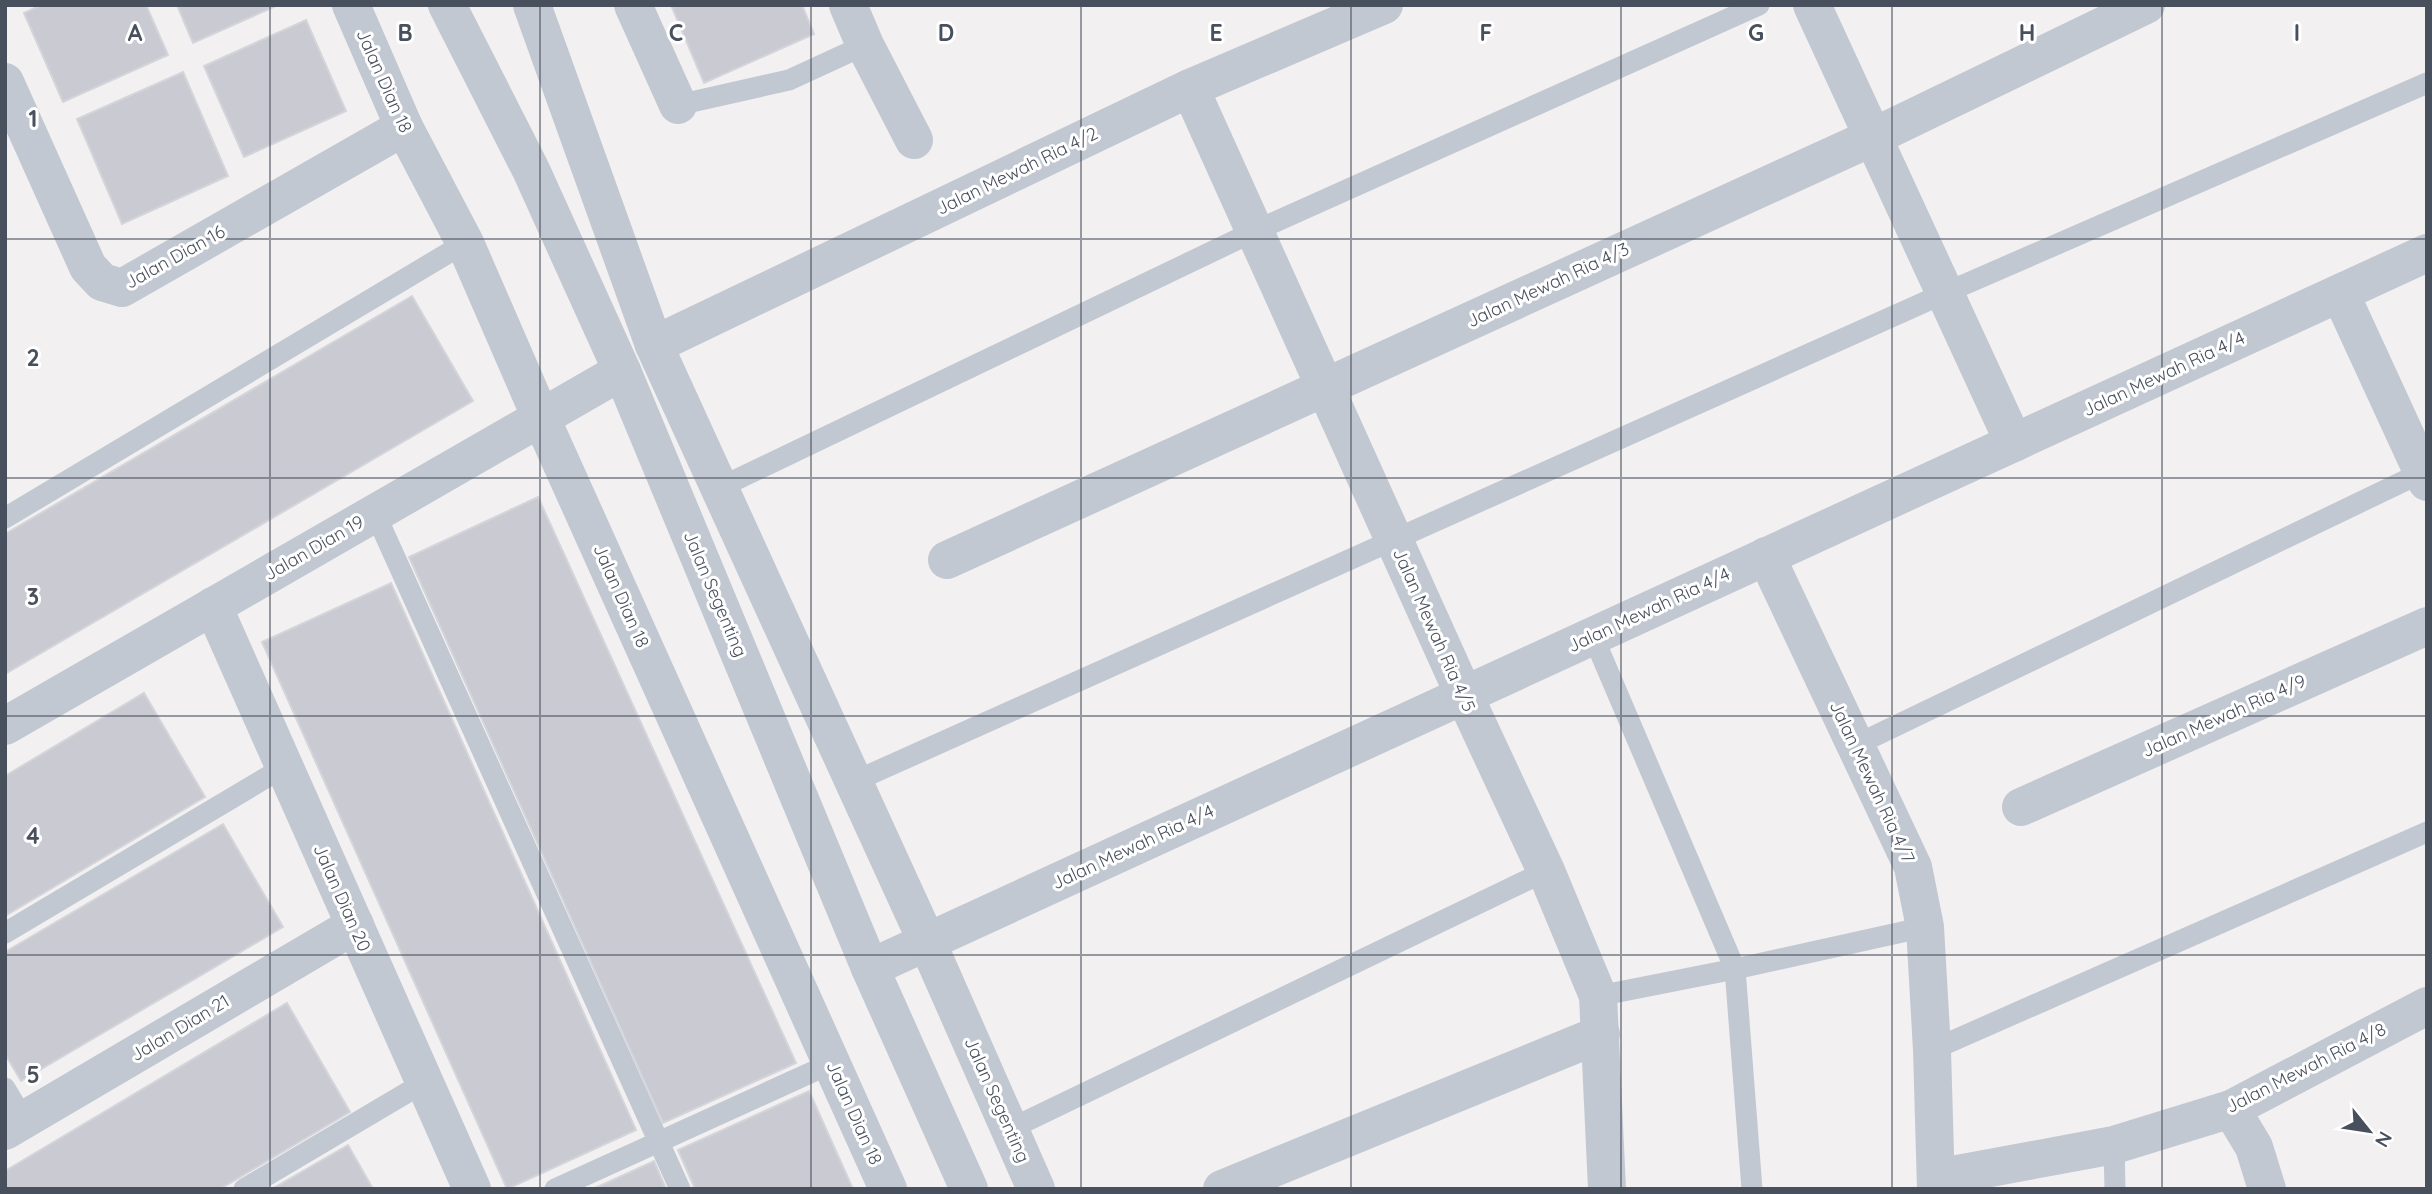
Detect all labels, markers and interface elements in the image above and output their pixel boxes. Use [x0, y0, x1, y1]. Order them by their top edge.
text: A [128, 18, 143, 47]
text: B [397, 18, 413, 47]
text: C [669, 18, 683, 47]
text: D [938, 18, 954, 47]
text: E [1209, 18, 1223, 47]
text: F [1480, 18, 1492, 47]
text: G [1748, 18, 1764, 47]
text: H [2019, 18, 2035, 47]
text: I [2294, 18, 2300, 47]
street label: Jalan Dian 18 [351, 25, 418, 136]
text: 1 [29, 104, 37, 133]
street label: Jalan Mewah Ria 4/2 [932, 121, 1101, 220]
street label: Jalan Dian 16 [121, 219, 229, 294]
street label: Jalan Mewah Ria 4/3 [1463, 237, 1633, 332]
street label: Jalan Mewah Ria 4/4 [2079, 326, 2249, 421]
text: 2 [26, 343, 40, 372]
street label: Jalan Dian 19 [260, 510, 368, 585]
street label: Jalan Segenting [679, 527, 752, 660]
street label: Jalan Dian 18 [588, 540, 655, 651]
street label: Jalan Mewah Ria 4/5 [1388, 544, 1481, 715]
street label: Jalan Mewah Ria 4/4 [1564, 562, 1734, 657]
text: 3 [27, 582, 39, 611]
street label: Jalan Mewah Ria 4/9 [2138, 669, 2309, 762]
street label: Jalan Mewah Ria 4/7 [1825, 697, 1920, 866]
street label: Jalan Mewah Ria 4/4 [1048, 799, 1218, 894]
text: 4 [26, 821, 40, 850]
street label: Jalan Dian 20 [309, 840, 376, 955]
street label: Jalan Dian 21 [126, 989, 233, 1066]
street label: Jalan Mewah Ria 4/8 [2222, 1017, 2390, 1118]
street label: Jalan Segenting [960, 1034, 1035, 1166]
street label: Jalan Dian 18 [821, 1057, 888, 1168]
text: 5 [26, 1060, 40, 1089]
north arrow [2334, 1096, 2404, 1166]
text: N [2370, 1127, 2398, 1152]

